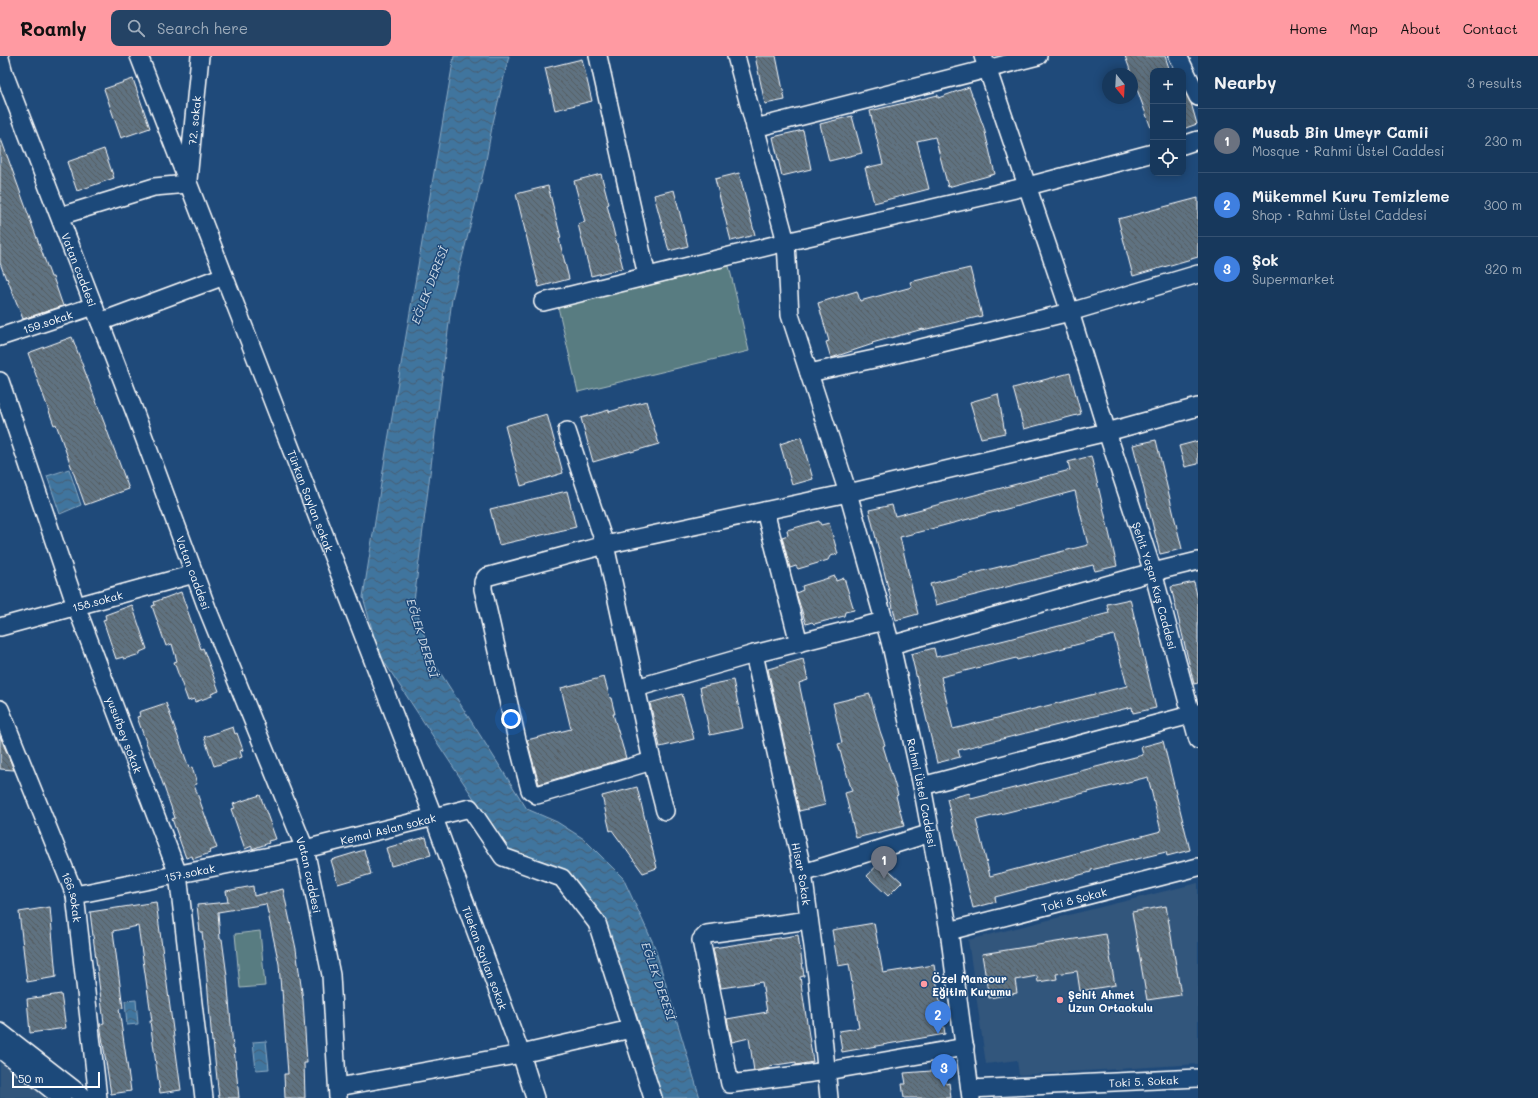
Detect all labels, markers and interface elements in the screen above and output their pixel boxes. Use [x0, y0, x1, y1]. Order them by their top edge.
search box [111, 10, 391, 46]
text: Roamly [20, 16, 87, 41]
icon: search [125, 17, 147, 39]
text: Search here [157, 18, 248, 38]
text: Home [1289, 19, 1327, 38]
text: Map [1349, 19, 1378, 38]
text: About [1400, 19, 1441, 38]
text: Contact [1463, 19, 1518, 38]
north arrow [1102, 68, 1138, 104]
map controls [1150, 68, 1186, 176]
button: + [1150, 68, 1186, 104]
text: Nearby [1214, 71, 1276, 93]
text: 3 results [1467, 74, 1522, 91]
street label: 72. sokak [184, 95, 204, 146]
button: − [1150, 104, 1186, 140]
text: Musab Bin Umeyr Camii [1252, 122, 1429, 142]
text: 1 [1224, 132, 1230, 149]
text: 230 m [1485, 132, 1522, 149]
button: locate [1150, 140, 1186, 176]
text: Mosque · Rahmi Üstel Caddesi [1252, 142, 1445, 159]
text: Mükemmel Kuru Temizleme [1252, 186, 1449, 206]
text: 2 [1223, 196, 1231, 213]
text: 300 m [1484, 196, 1522, 213]
text: Shop · Rahmi Üstel Caddesi [1252, 206, 1427, 223]
street label: Vatan caddesi [59, 230, 101, 309]
water label: EĞLEK DERESİ [407, 243, 451, 326]
text: Şok [1252, 250, 1279, 270]
text: 3 [1223, 260, 1231, 277]
text: 320 m [1485, 260, 1522, 277]
text: Supermarket [1252, 270, 1335, 287]
street label: 159.sokak [21, 306, 74, 337]
street label: Türkan Saylan sokak [285, 448, 338, 554]
street label: Şehit Yaşar Kuş Caddesi [1130, 520, 1181, 651]
street label: Vatan caddesi [173, 533, 214, 612]
street label: 158.sokak [71, 586, 124, 614]
water label: EĞLEK DERESİ [403, 597, 443, 680]
street label: yusufbey sokak [103, 694, 146, 775]
your location [501, 709, 521, 729]
street label: Rahmi Üstel Caddesi [904, 737, 941, 848]
street label: Kemal Aslan sokak [339, 809, 437, 848]
street label: Vatan caddesi [293, 834, 326, 914]
street label: Hisar Sokak [789, 841, 815, 906]
pin: 1 [871, 846, 897, 879]
street label: 157.sokak [163, 860, 216, 884]
street label: 166.sokak [59, 869, 86, 923]
street label: Toki 8 Sokak [1040, 883, 1108, 914]
street label: Tüekan Saylan sokak [459, 904, 512, 1012]
water label: EĞLEK DERESİ [638, 940, 680, 1023]
place label: Özel Mansour Eğitim Kurumu [932, 971, 1011, 999]
marker: Özel Mansour Eğitim Kurumu [919, 979, 929, 989]
place label: Şehit Ahmet Uzun Ortaokulu [1068, 987, 1153, 1015]
marker: Şehit Ahmet Uzun Ortaokulu [1055, 995, 1065, 1005]
pin: 2 [925, 1001, 951, 1034]
pin: 3 [931, 1054, 957, 1087]
scale bar [12, 1070, 100, 1089]
text: 50 m [18, 1071, 44, 1086]
street label: Toki 5. Sokak [1109, 1071, 1179, 1090]

